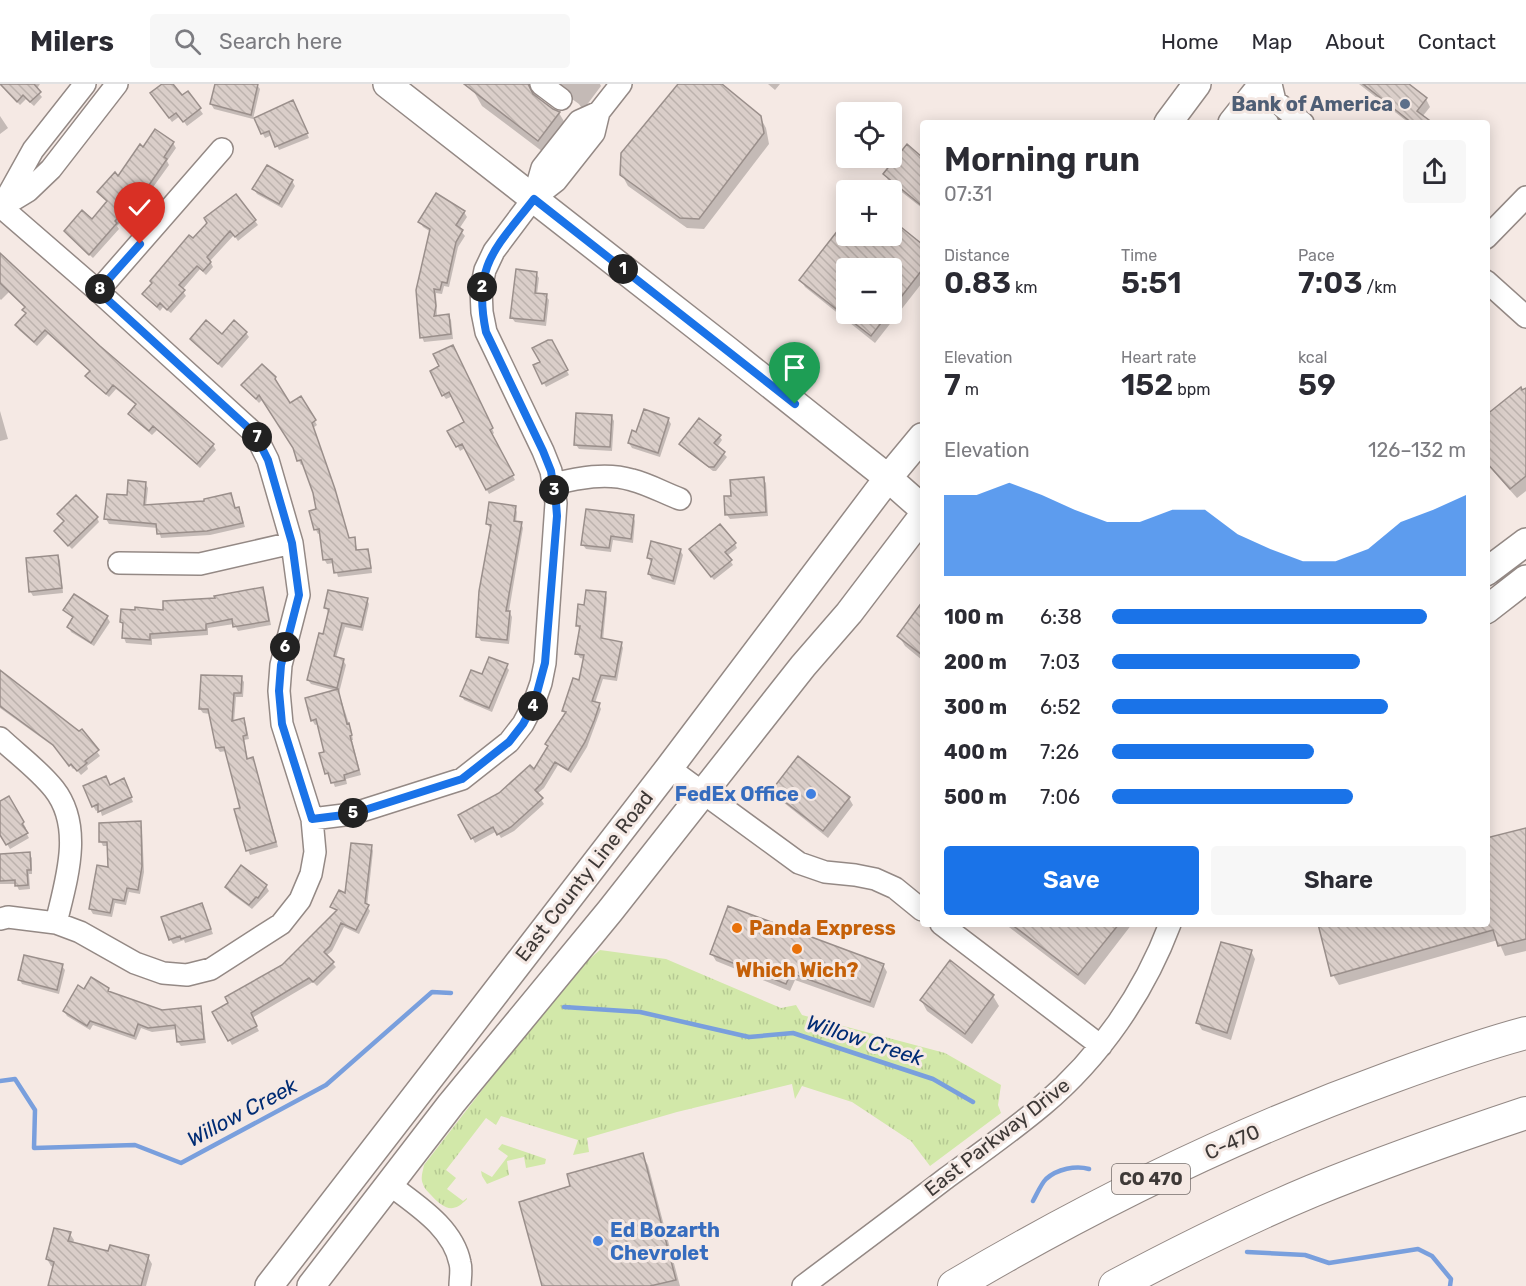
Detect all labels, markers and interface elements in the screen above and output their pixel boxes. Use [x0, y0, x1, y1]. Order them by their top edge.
search box [150, 14, 570, 68]
text: Milers [30, 25, 114, 58]
icon: search [171, 25, 204, 58]
text: Search here [219, 28, 342, 55]
text: Home [1161, 29, 1218, 54]
text: Map [1251, 29, 1292, 54]
text: About [1325, 29, 1385, 54]
text: Contact [1418, 29, 1496, 54]
place label: Bank of America [1231, 92, 1393, 116]
marker: Bank of America [1398, 97, 1412, 111]
map controls [836, 102, 902, 324]
button: locate [836, 102, 902, 168]
text: Morning run [944, 140, 1140, 179]
button: share [1403, 140, 1466, 203]
button: + [836, 180, 902, 246]
pin [114, 182, 165, 244]
text: 07:31 [944, 182, 992, 206]
icon: check [123, 191, 156, 224]
text: Distance [944, 246, 1010, 265]
text: Time [1121, 246, 1157, 265]
text: Pace [1298, 246, 1335, 265]
pin: 1 [608, 254, 638, 284]
button: − [836, 258, 902, 324]
text: 1 [619, 259, 627, 278]
text: 0.83 [944, 265, 1011, 301]
text: 5:51 [1121, 265, 1182, 301]
text: 7:03 [1298, 265, 1363, 301]
pin: 2 [467, 272, 497, 302]
pin: 8 [85, 274, 115, 304]
text: 2 [477, 277, 487, 296]
text: km [1011, 278, 1038, 297]
text: /km [1363, 278, 1397, 297]
text: 8 [95, 279, 105, 298]
pin [769, 342, 820, 404]
text: Elevation [944, 348, 1013, 367]
text: Heart rate [1121, 348, 1196, 367]
text: kcal [1298, 348, 1327, 367]
icon: arrive [778, 351, 811, 384]
text: 7 [944, 367, 961, 403]
text: 152 [1121, 367, 1173, 403]
text: 59 [1298, 367, 1336, 403]
text: m [961, 380, 979, 399]
text: bpm [1173, 380, 1211, 399]
pin: 7 [242, 422, 272, 452]
text: 7 [252, 427, 262, 446]
text: Elevation [944, 438, 1030, 462]
text: 126–132 m [1368, 438, 1466, 462]
pin: 3 [539, 475, 569, 505]
text: 3 [549, 480, 559, 499]
text: 100 m [944, 605, 1004, 629]
text: 6:38 [1040, 605, 1082, 629]
pin: 6 [270, 632, 300, 662]
text: 6 [280, 637, 290, 656]
text: 200 m [944, 650, 1007, 674]
text: 7:03 [1040, 650, 1080, 674]
pin: 4 [518, 691, 548, 721]
text: 300 m [944, 695, 1007, 719]
text: 6:52 [1040, 695, 1081, 719]
text: 4 [528, 696, 538, 715]
text: 400 m [944, 740, 1007, 764]
text: 7:26 [1040, 740, 1079, 764]
place label: FedEx Office [675, 782, 799, 806]
text: 500 m [944, 785, 1007, 809]
text: 7:06 [1040, 785, 1080, 809]
street label: East County Line Road [510, 786, 658, 966]
marker: FedEx Office [804, 787, 818, 801]
pin: 5 [338, 798, 368, 828]
text: 5 [348, 803, 358, 822]
button: Save [944, 846, 1199, 915]
button: Share [1211, 846, 1466, 915]
place label: Panda Express [749, 916, 896, 940]
marker: Panda Express [730, 921, 744, 935]
marker: Which Wich? [790, 942, 804, 956]
place label: Which Wich? [736, 958, 859, 982]
water label: Willow Creek [803, 1009, 928, 1071]
water label: Willow Creek [183, 1072, 303, 1152]
street label: East Parkway Drive [920, 1073, 1074, 1201]
street label: C-470 [1201, 1119, 1263, 1165]
road number: CO 470 [1112, 1164, 1190, 1194]
place label: Ed Bozarth Chevrolet [610, 1218, 720, 1265]
marker: Ed Bozarth Chevrolet [591, 1234, 605, 1248]

